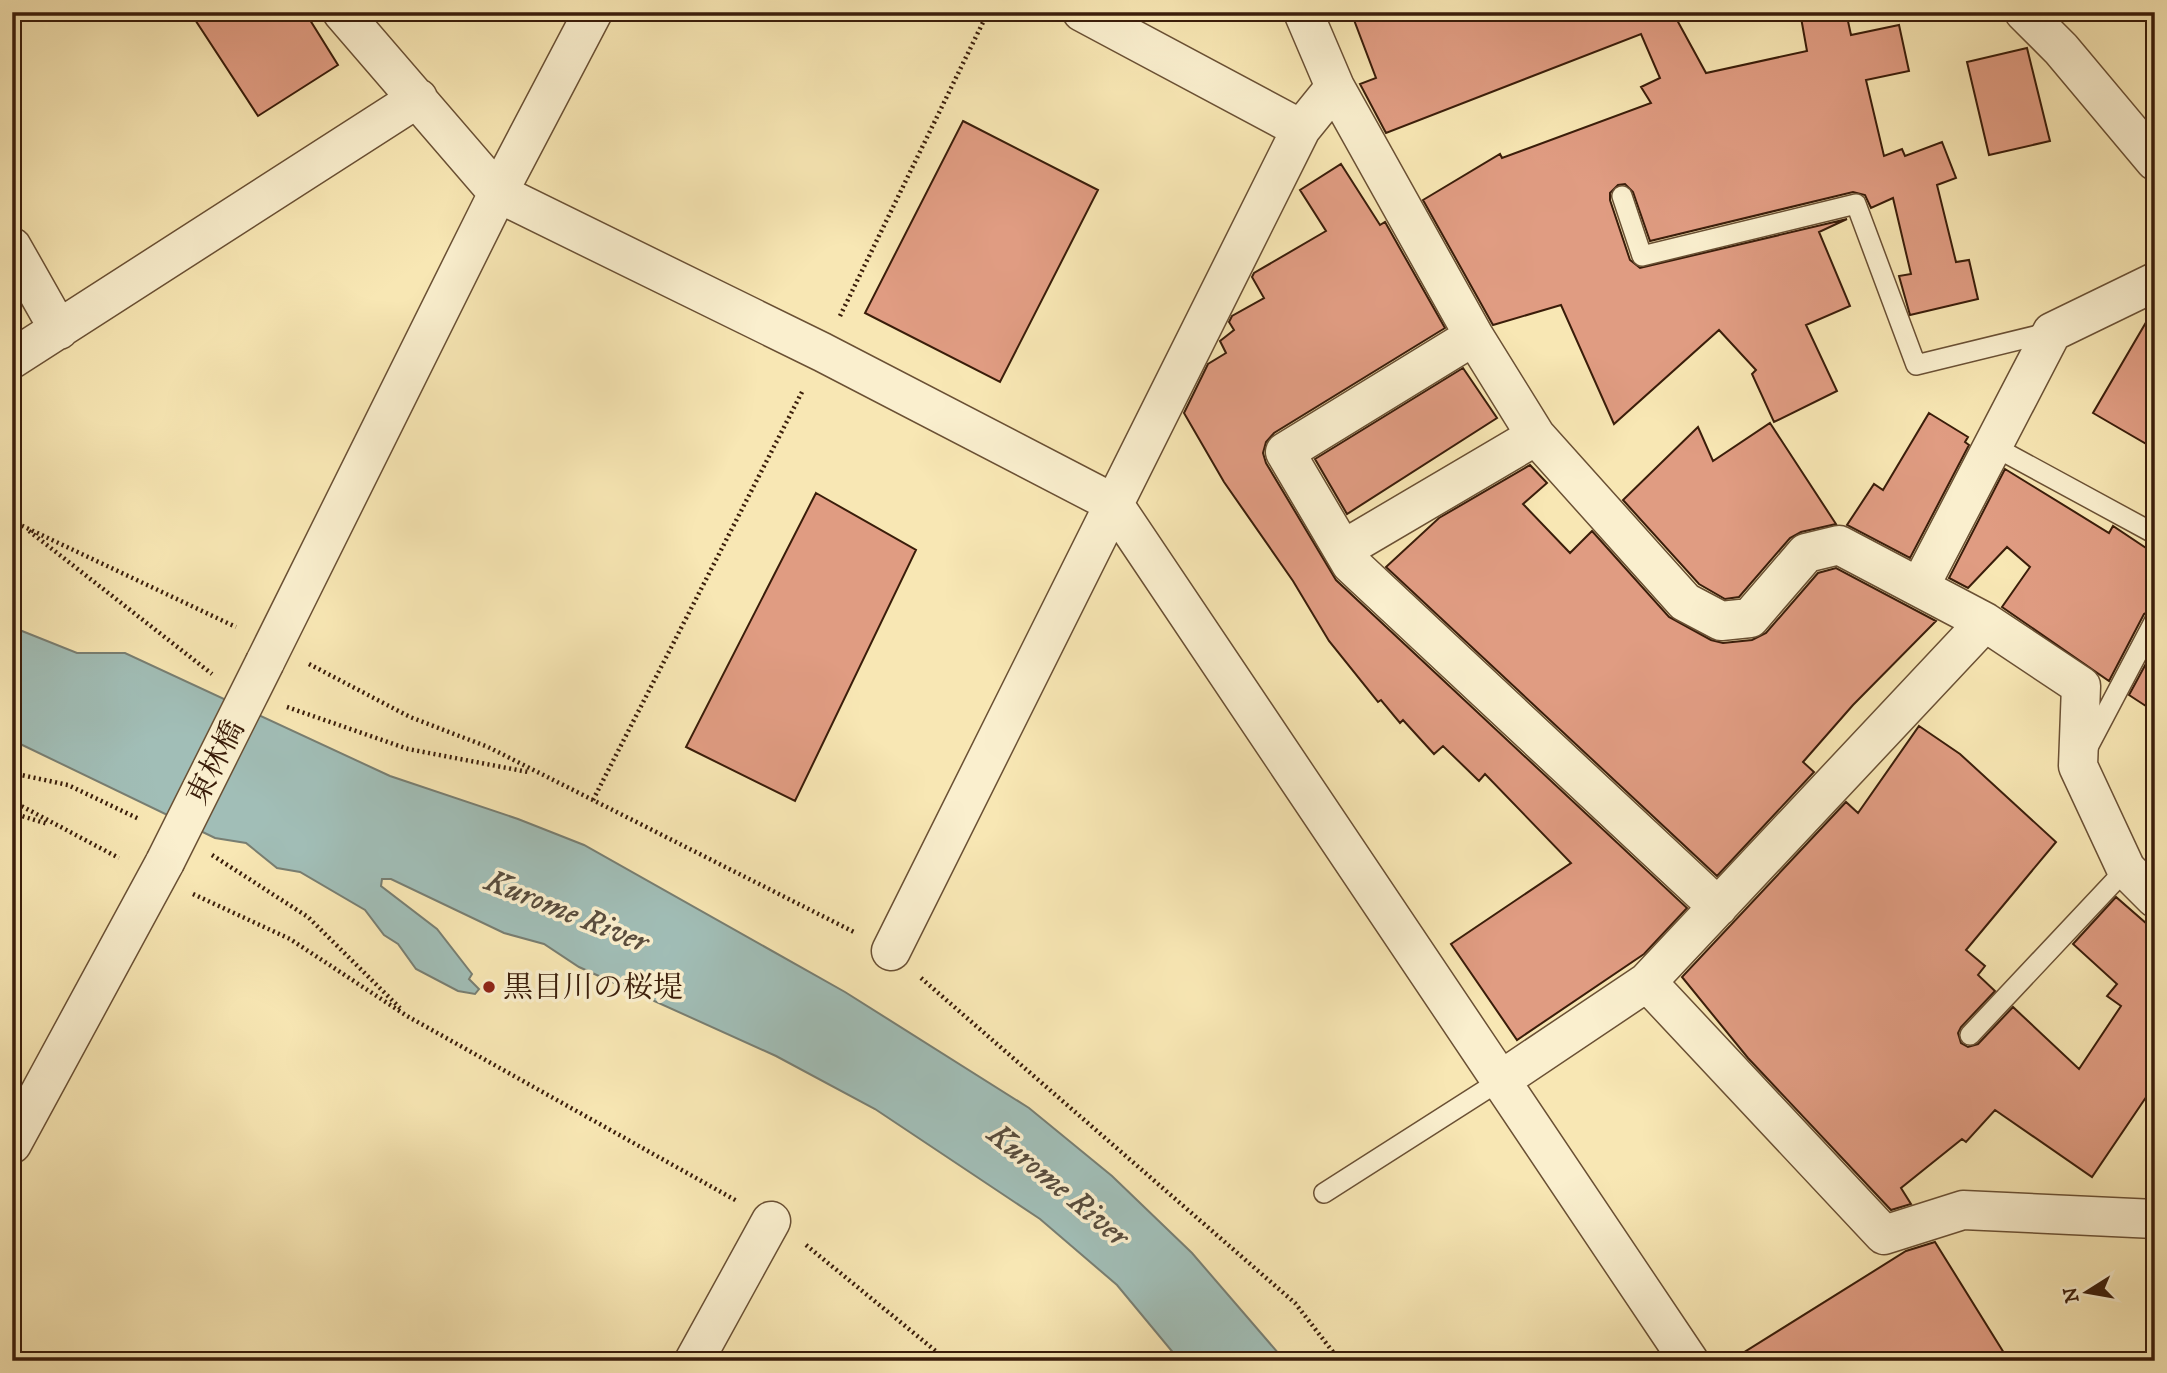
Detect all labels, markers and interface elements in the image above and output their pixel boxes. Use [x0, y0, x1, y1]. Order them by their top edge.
street label: 東林橋 [179, 714, 253, 811]
water label: Kurome River [478, 861, 656, 964]
place label: 黒目川の桜堤 [503, 970, 683, 1007]
marker: 黒目川の桜堤 [481, 979, 497, 995]
water label: Kurome River [978, 1114, 1139, 1258]
north arrow [2052, 1258, 2122, 1328]
text: N [2059, 1285, 2085, 1305]

